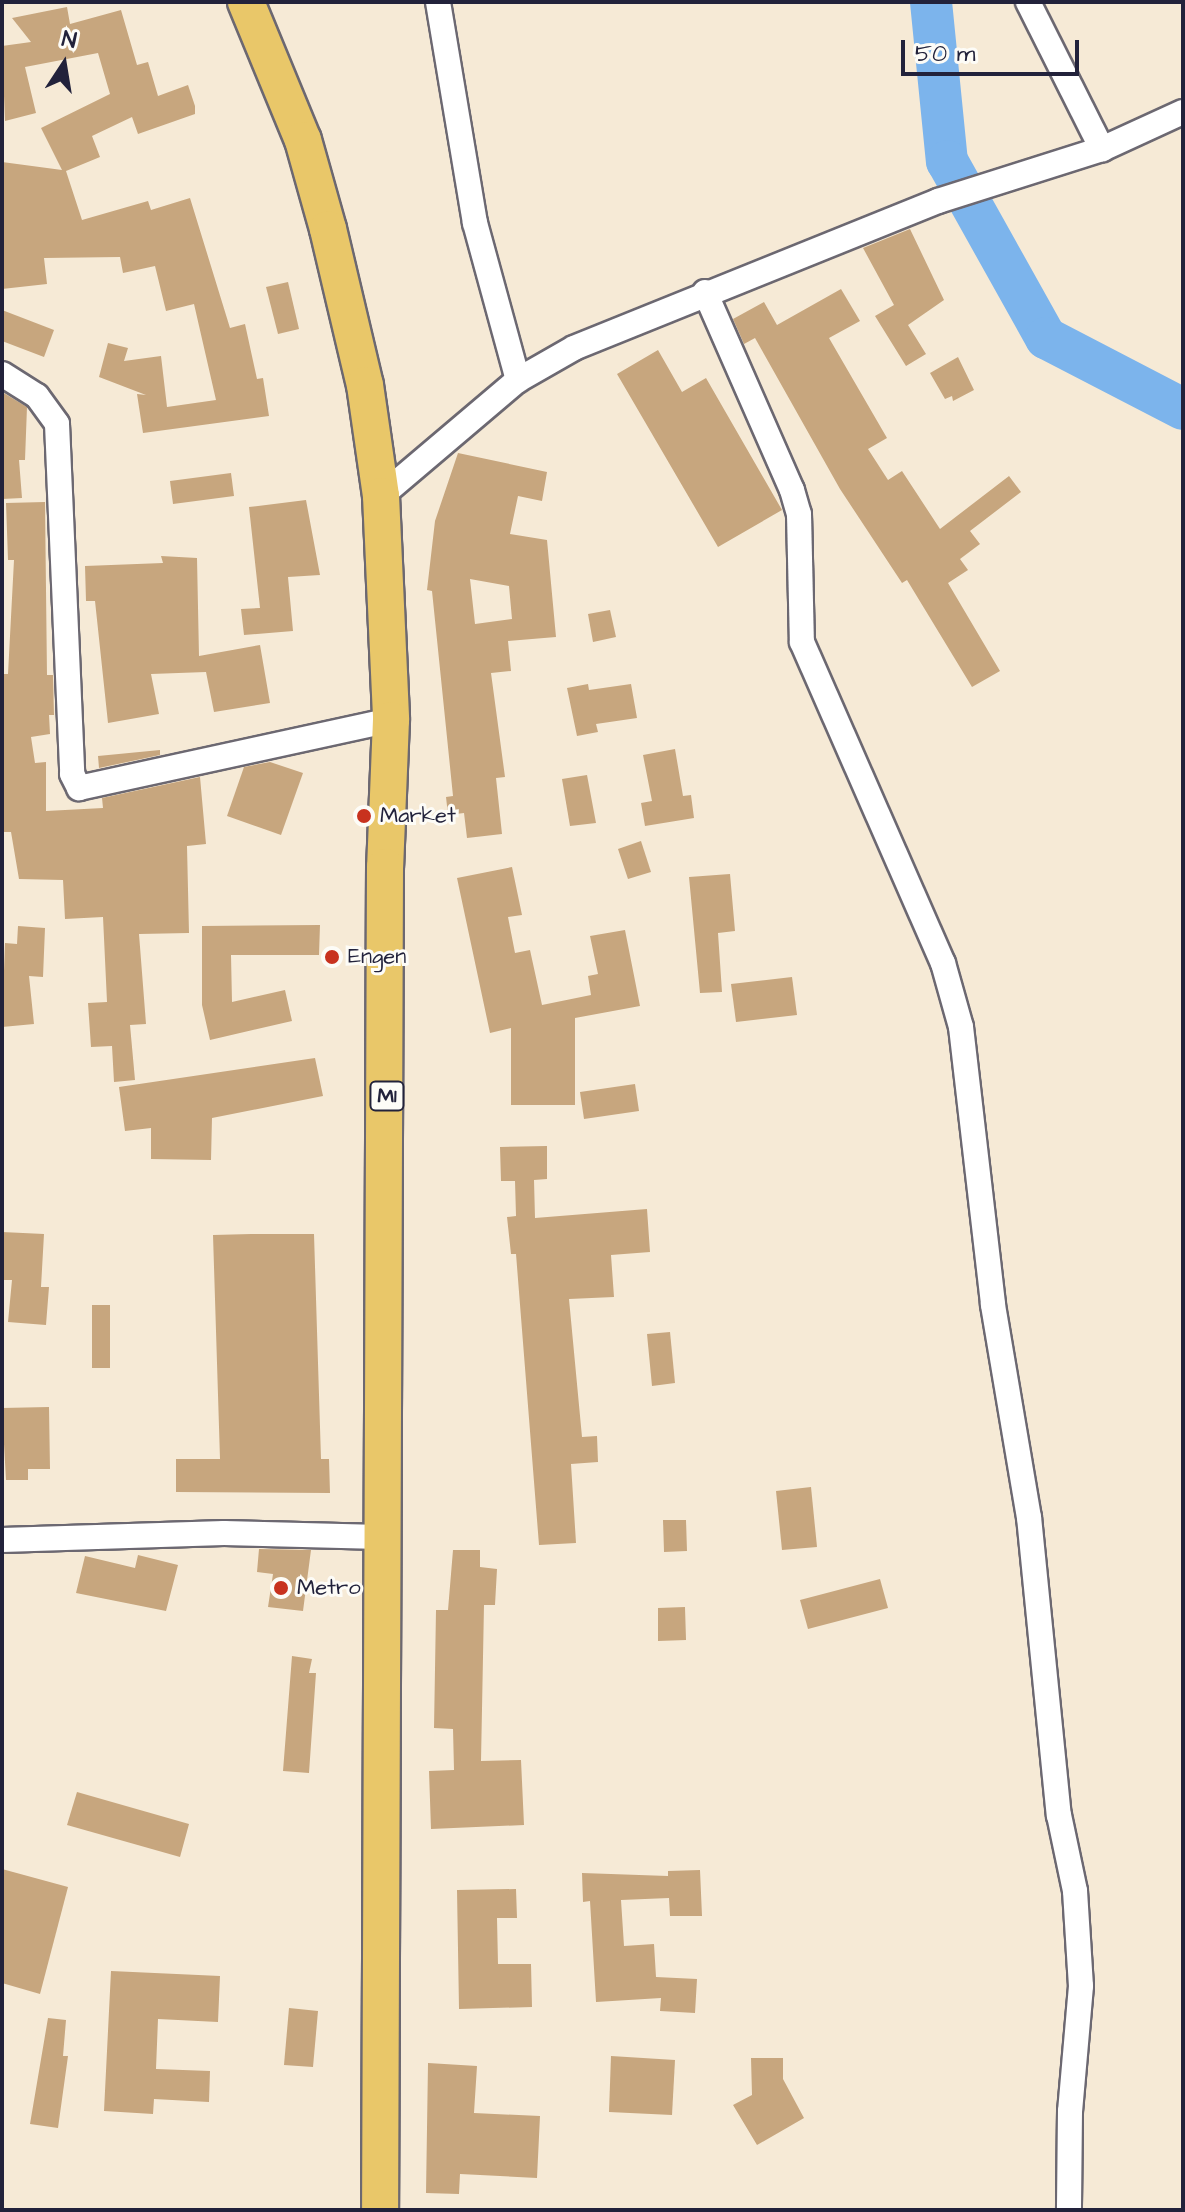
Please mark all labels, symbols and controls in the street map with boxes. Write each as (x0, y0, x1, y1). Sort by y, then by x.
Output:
text: N (59, 23, 79, 57)
north arrow (24, 24, 104, 104)
scale bar (905, 24, 1083, 74)
text: 50 m (915, 37, 975, 71)
place label: Market (380, 803, 456, 829)
marker: Market (355, 807, 373, 825)
place label: Engen (348, 944, 406, 970)
marker: Engen (323, 948, 341, 966)
road number: M1 (369, 1080, 405, 1112)
place label: Metro (297, 1575, 361, 1601)
marker: Metro (272, 1579, 290, 1597)

